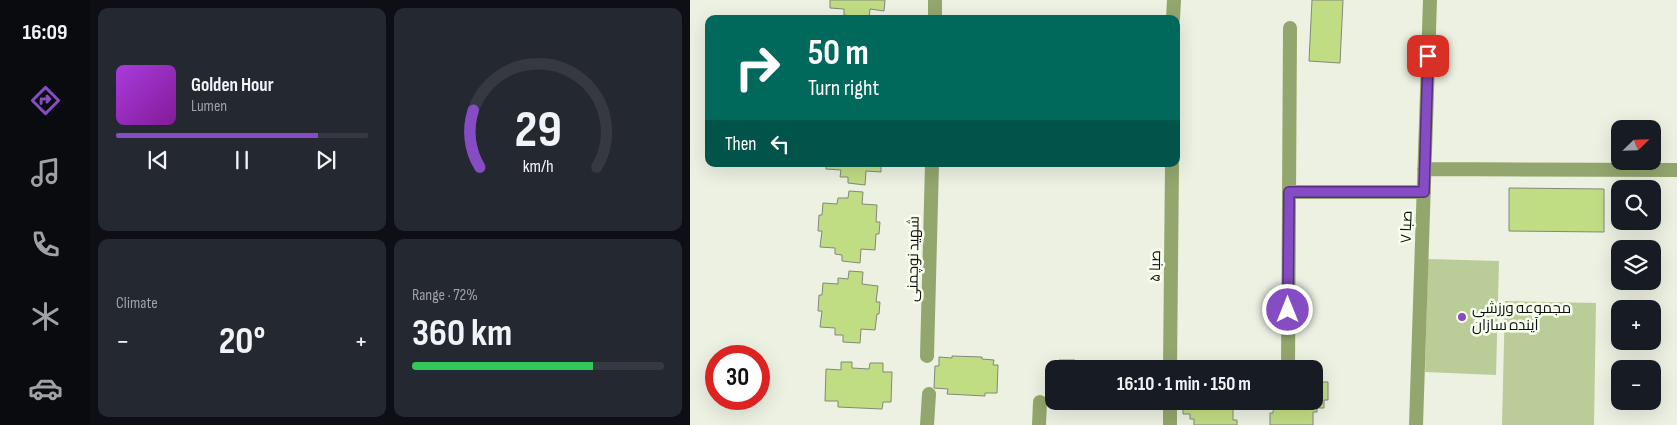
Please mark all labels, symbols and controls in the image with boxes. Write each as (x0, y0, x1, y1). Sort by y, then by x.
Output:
text: 16:09 (23, 19, 67, 46)
text: 50 m (808, 32, 869, 75)
icon: right (725, 35, 790, 100)
pin (1407, 35, 1449, 77)
icon: arrive (1414, 42, 1442, 70)
text: Golden Hour (191, 74, 274, 97)
text: Turn right (808, 75, 879, 102)
icon: directions (28, 83, 63, 118)
text: Lumen (191, 97, 227, 116)
text: 29 (514, 99, 562, 162)
north arrow (1611, 120, 1661, 170)
map controls (1611, 120, 1661, 410)
icon: left (766, 130, 794, 158)
text: Then (725, 133, 756, 156)
icon: previous (144, 146, 172, 174)
icon: pause (228, 146, 256, 174)
icon: next (312, 146, 340, 174)
icon: music (28, 155, 63, 190)
text: km/h (523, 156, 553, 177)
button: search (1611, 180, 1661, 230)
street label: صبا ۷ (1396, 210, 1417, 244)
street label: شهید نوچمنی (903, 216, 924, 302)
icon: phone (28, 227, 63, 262)
button: layers (1611, 240, 1661, 290)
street label: صبا ۵ (1146, 250, 1165, 282)
position arrow (1261, 283, 1313, 335)
text: Range · 72% (412, 286, 478, 305)
text: Climate (116, 294, 158, 313)
icon: climate (28, 299, 63, 334)
place label: مجموعه ورزشی آینده سازان (1472, 299, 1571, 335)
button: + (1611, 300, 1661, 350)
text: 360 km (412, 311, 512, 356)
marker: مجموعه ورزشی آینده سازان (1456, 311, 1468, 323)
text: 20° (219, 319, 265, 364)
text: − (116, 325, 130, 358)
text: + (354, 325, 368, 358)
speed limit sign: 30 (705, 345, 770, 410)
button: − (1611, 360, 1661, 410)
icon: car (28, 371, 63, 406)
text: 16:10 · 1 min · 150 m (1117, 373, 1251, 396)

